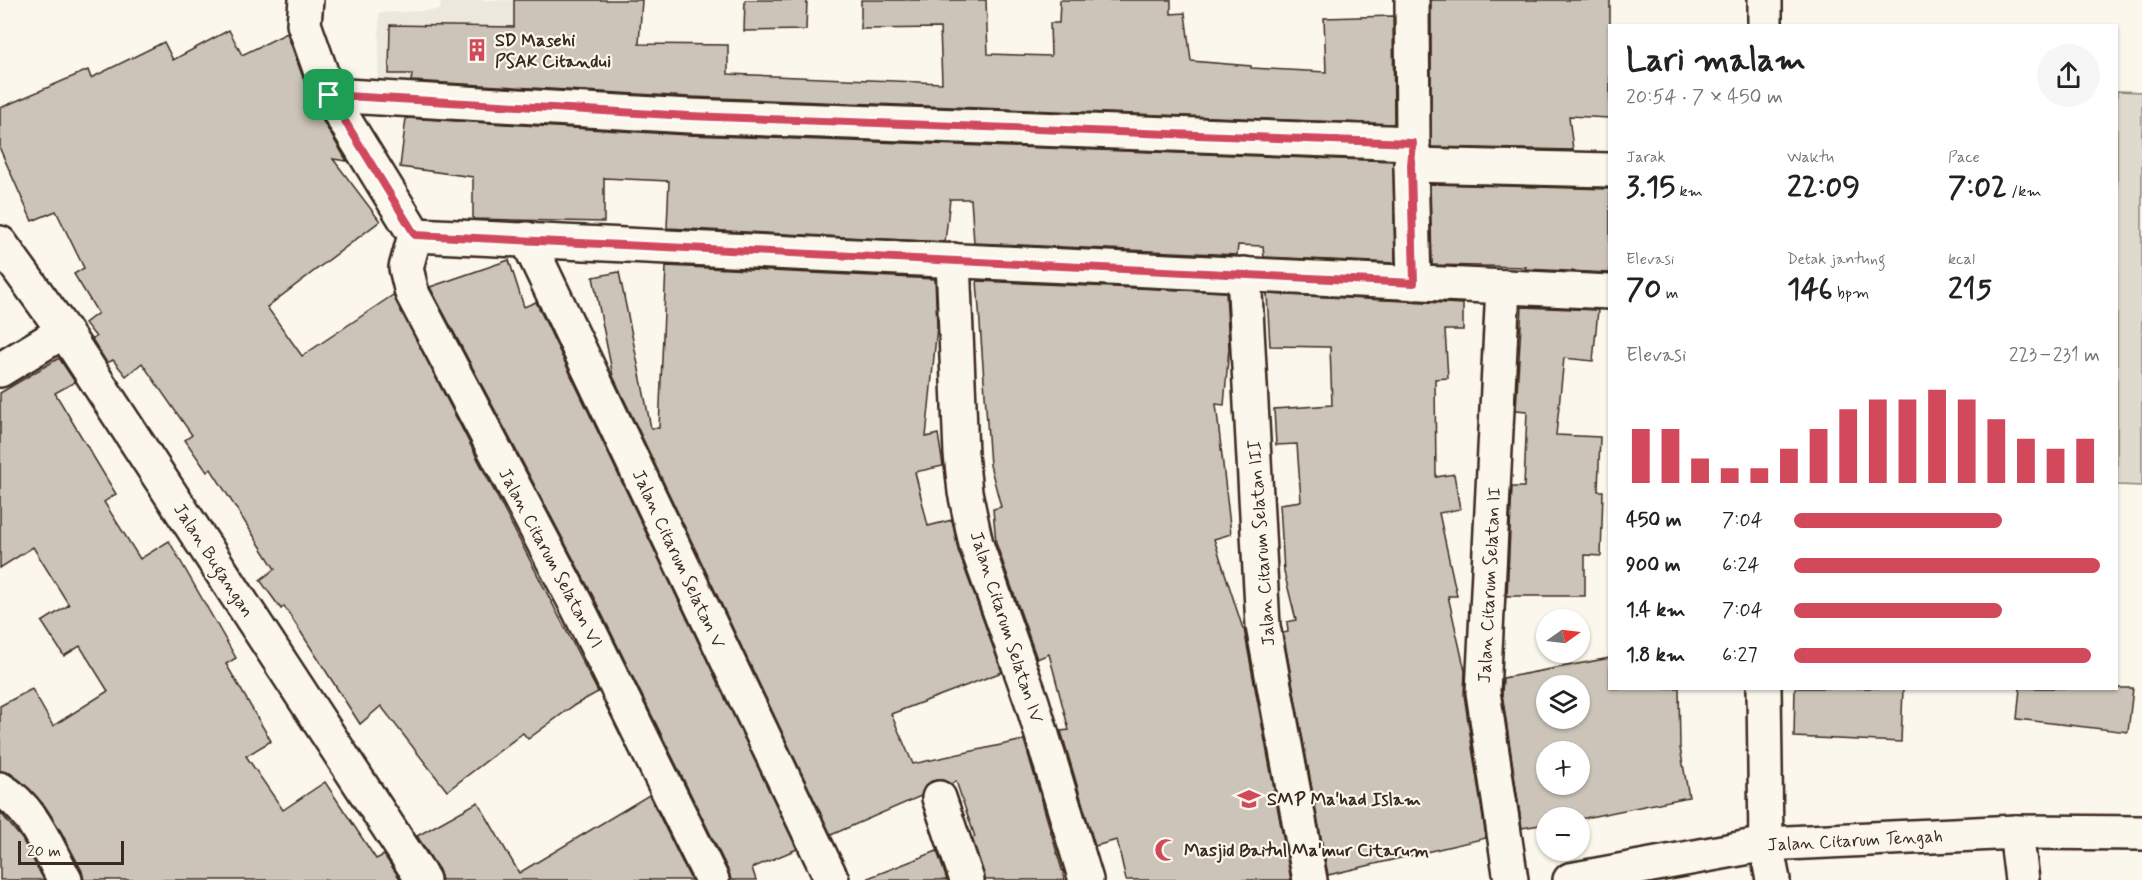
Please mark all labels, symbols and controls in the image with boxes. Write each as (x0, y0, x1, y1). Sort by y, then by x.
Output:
place label: SD Masehi PSAK Citandui (495, 29, 611, 74)
building icon: SD Masehi PSAK Citandui (464, 37, 490, 63)
text: Lari malam (1626, 39, 1806, 83)
button: share (2037, 44, 2100, 107)
pin (303, 69, 354, 120)
icon: arrive (312, 78, 345, 111)
text: 20:54 · 7 × 450 m (1626, 84, 1783, 111)
text: Jarak (1626, 147, 1665, 168)
text: Waktu (1787, 147, 1834, 168)
text: Pace (1948, 147, 1980, 168)
text: 3.15 (1626, 168, 1675, 207)
text: 22:09 (1787, 168, 1860, 207)
text: 7:02 (1948, 168, 2007, 207)
text: km (1675, 181, 1703, 202)
text: /km (2007, 181, 2041, 202)
text: Elevasi (1626, 249, 1674, 270)
text: Detak jantung (1787, 249, 1886, 270)
text: kcal (1948, 249, 1975, 270)
text: 70 (1626, 270, 1661, 309)
text: 146 (1787, 270, 1833, 309)
text: 215 (1948, 270, 1992, 309)
text: m (1661, 283, 1678, 304)
text: bpm (1833, 283, 1869, 304)
text: Elevasi (1626, 342, 1686, 369)
text: 223–231 m (2009, 342, 2100, 369)
street label: Jalan Citarum Selatan III (1243, 439, 1281, 647)
street label: Jalan Citarum Selatan VI (492, 464, 608, 653)
street label: Jalan Citarum Selatan V (626, 466, 730, 653)
street label: Jalan Citarum Selatan II (1473, 486, 1507, 684)
street label: Jalan Bugangan (166, 499, 259, 623)
text: 450 m (1626, 507, 1682, 534)
text: 7:04 (1722, 507, 1763, 534)
street label: Jalan Citarum Selatan IV (964, 528, 1049, 727)
text: 900 m (1626, 552, 1681, 579)
text: 6:24 (1722, 552, 1760, 579)
text: 1.4 km (1626, 597, 1685, 624)
text: 7:04 (1722, 597, 1763, 624)
north arrow (1536, 609, 1590, 663)
map controls (1536, 609, 1590, 861)
text: 1.8 km (1626, 642, 1685, 669)
text: 6:27 (1722, 642, 1757, 669)
button: layers (1536, 675, 1590, 729)
button: + (1536, 741, 1590, 795)
school or university icon: SMP Ma'had Islam (1236, 786, 1262, 812)
place label: SMP Ma'had Islam (1267, 788, 1421, 812)
button: − (1536, 807, 1590, 861)
street label: Jalan Citarum Tengah (1767, 824, 1943, 858)
mosque icon: Masjid Baitul Ma'mur Citarum (1153, 837, 1179, 863)
scale bar (18, 838, 124, 866)
place label: Masjid Baitul Ma'mur Citarum (1184, 839, 1430, 863)
text: 20 m (27, 841, 61, 862)

